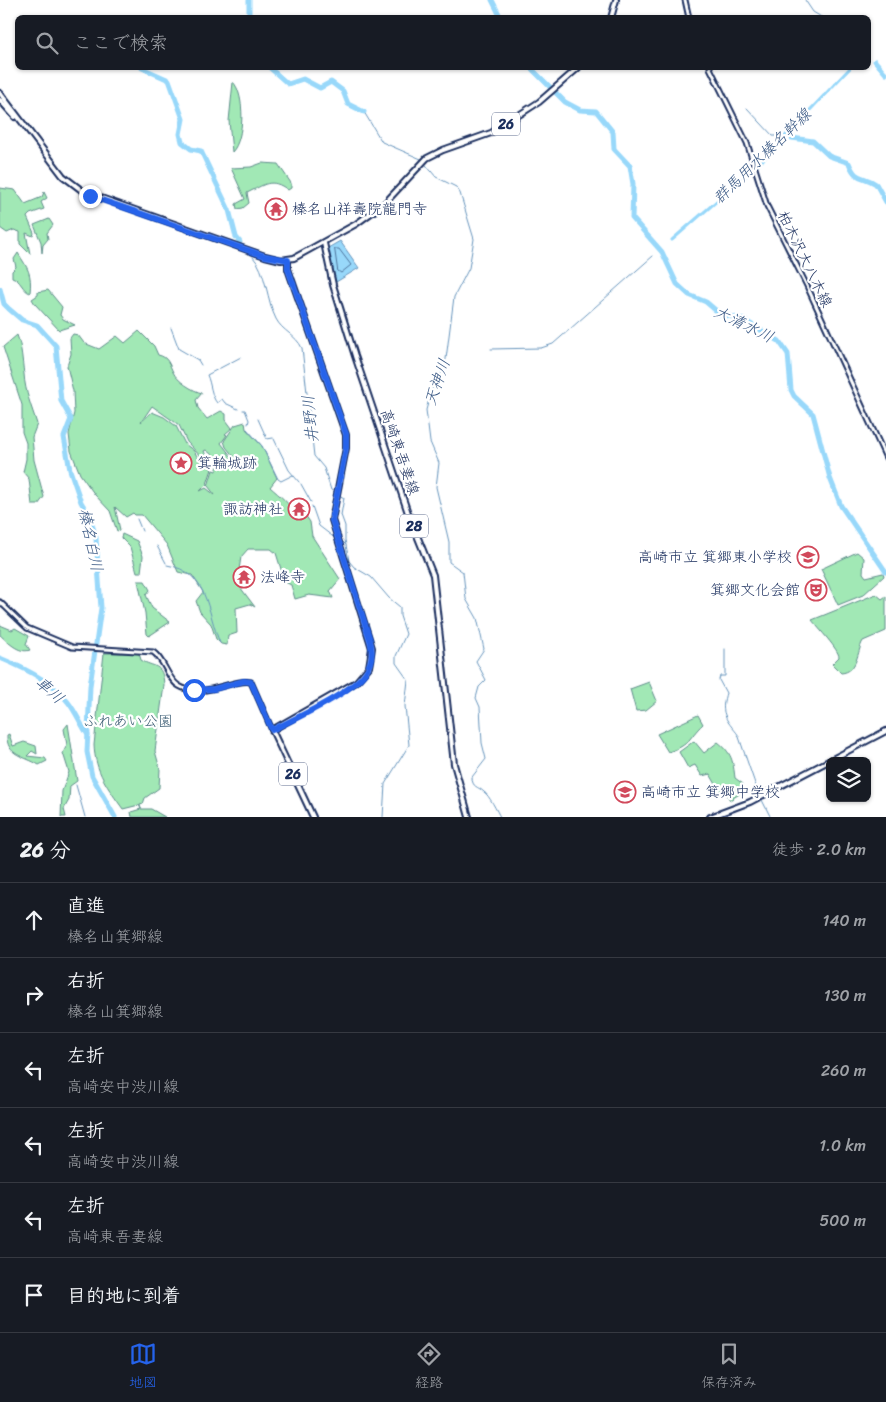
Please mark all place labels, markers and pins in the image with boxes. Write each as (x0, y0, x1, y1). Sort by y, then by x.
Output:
place label: 榛名山祥壽院龍門寺 (292, 196, 427, 222)
temple icon: 榛名山祥壽院龍門寺 (264, 197, 288, 221)
place label: 箕輪城跡 (197, 450, 257, 476)
place icon: 箕輪城跡 (169, 451, 193, 475)
place label: 諏訪神社 (223, 496, 283, 522)
temple icon: 諏訪神社 (287, 497, 311, 521)
place label: 高崎市立 箕郷東小学校 (638, 544, 792, 570)
school or university icon: 高崎市立 箕郷東小学校 (796, 545, 820, 569)
place label: 法峰寺 (260, 564, 305, 590)
temple icon: 法峰寺 (232, 565, 256, 589)
place label: 箕郷文化会館 (710, 577, 800, 603)
theatre icon: 箕郷文化会館 (804, 578, 828, 602)
place label: 高崎市立 箕郷中学校 (641, 779, 780, 805)
school or university icon: 高崎市立 箕郷中学校 (613, 780, 637, 804)

